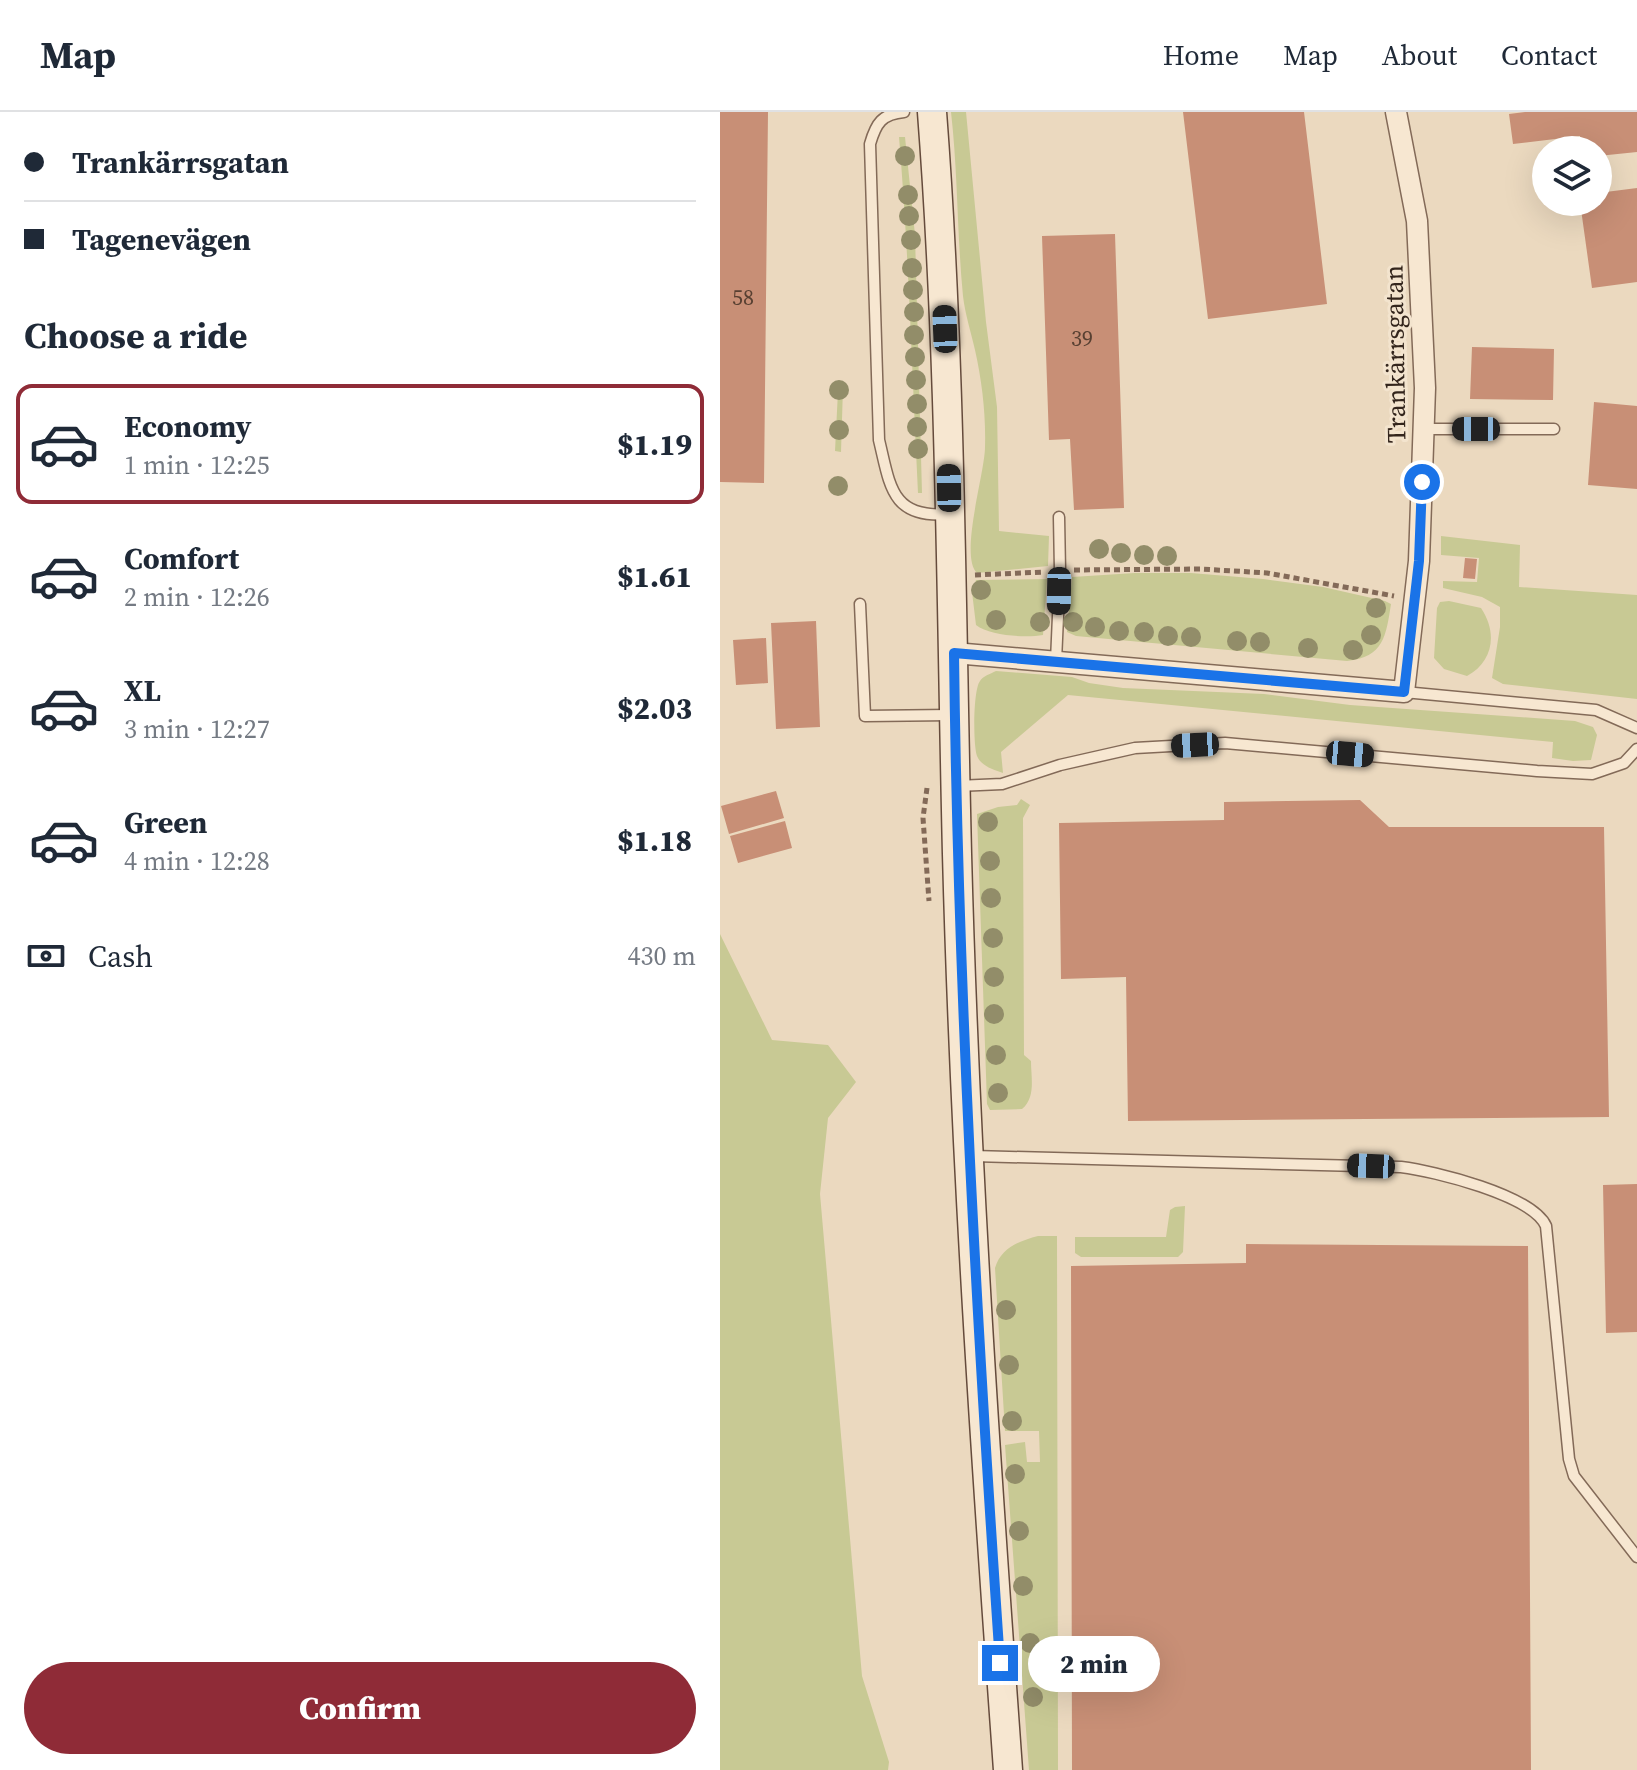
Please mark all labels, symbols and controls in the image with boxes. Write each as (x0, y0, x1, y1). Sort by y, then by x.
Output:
text: Map (40, 29, 116, 81)
text: Home (1163, 36, 1239, 74)
text: Map (1283, 36, 1338, 74)
text: About (1382, 36, 1457, 74)
text: Contact (1501, 36, 1597, 74)
map controls (1532, 136, 1612, 216)
button: layers (1532, 136, 1612, 216)
text: Trankärrsgatan (72, 142, 289, 183)
text: Tagenevägen (72, 219, 251, 260)
street label: Trankärrsgatan (1375, 265, 1415, 443)
house number: 58 (732, 282, 754, 312)
car (932, 305, 958, 353)
text: Choose a ride (24, 311, 247, 360)
house number: 39 (1071, 323, 1093, 353)
text: Economy (124, 406, 252, 447)
icon: car (28, 408, 100, 480)
car (1452, 417, 1500, 441)
text: $1.19 (617, 424, 692, 465)
text: 1 min · 12:25 (124, 447, 270, 483)
car (937, 464, 961, 512)
route start (1404, 464, 1440, 500)
text: Comfort (124, 538, 239, 579)
icon: car (28, 540, 100, 612)
text: $1.61 (617, 556, 692, 597)
car (1047, 567, 1071, 615)
text: 2 min · 12:26 (124, 579, 270, 615)
text: XL (124, 670, 161, 711)
icon: car (28, 672, 100, 744)
text: $2.03 (617, 688, 692, 729)
text: 3 min · 12:27 (124, 711, 270, 747)
car (1170, 732, 1220, 758)
car (1325, 740, 1375, 768)
text: Green (124, 802, 207, 843)
icon: car (28, 804, 100, 876)
text: $1.18 (617, 820, 692, 861)
text: 4 min · 12:28 (124, 843, 270, 879)
icon: cash (24, 934, 68, 978)
text: Cash (88, 936, 153, 977)
text: 430 m (628, 938, 696, 974)
car (1347, 1153, 1395, 1179)
callout: 2 min (1028, 1635, 1160, 1691)
route end (982, 1645, 1018, 1681)
text: 2 min (1060, 1646, 1128, 1682)
button: Confirm (24, 1662, 696, 1754)

